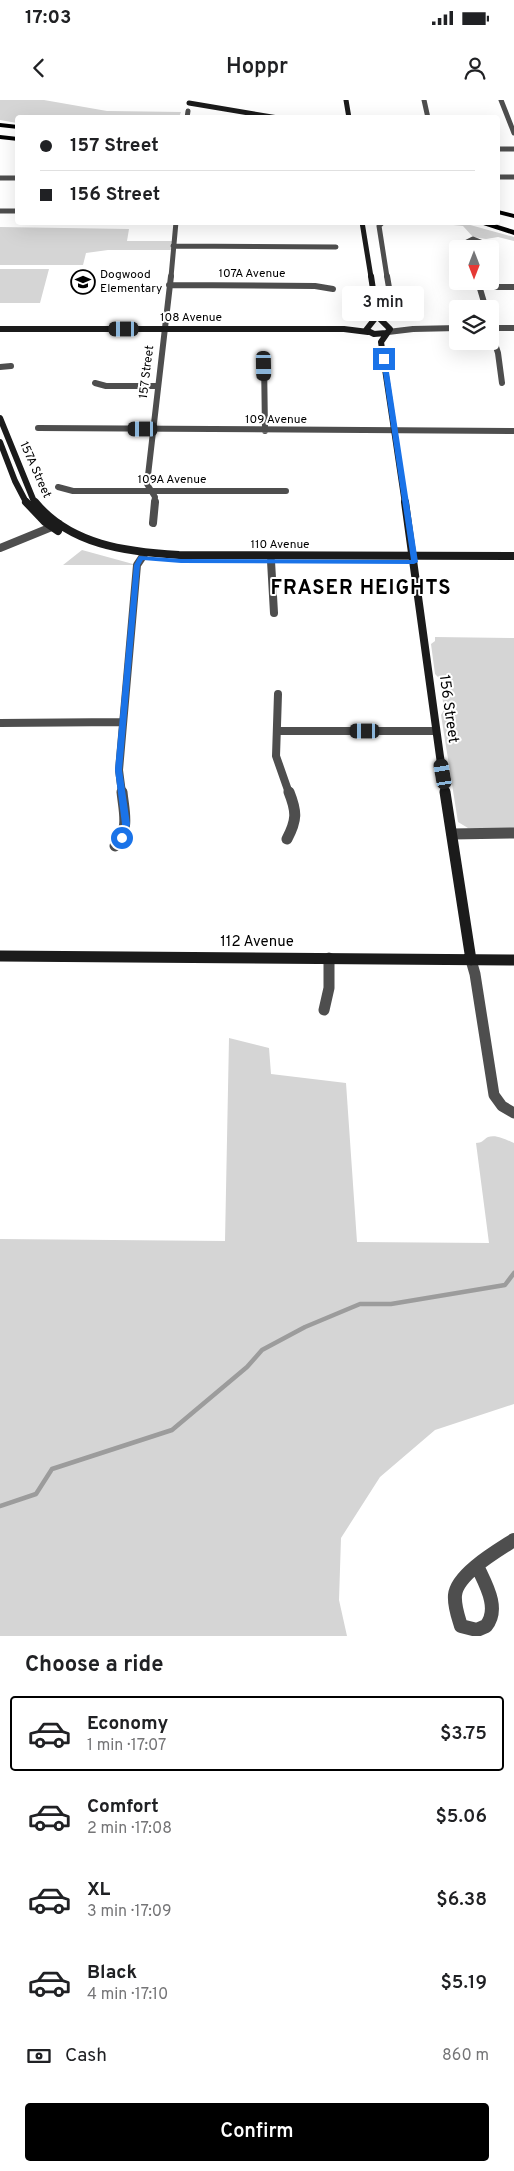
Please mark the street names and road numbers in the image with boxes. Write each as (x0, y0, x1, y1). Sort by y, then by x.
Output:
street label: 107A Avenue (219, 266, 285, 282)
street label: 108 Avenue (160, 310, 222, 326)
street label: 157 Street (136, 344, 158, 400)
street label: 109 Avenue (245, 412, 307, 428)
street label: 157A Street (15, 439, 55, 501)
street label: 109A Avenue (138, 472, 207, 488)
street label: 110 Avenue (250, 537, 310, 553)
street label: 156 Street (434, 674, 462, 744)
street label: 112 Avenue (220, 933, 294, 952)

